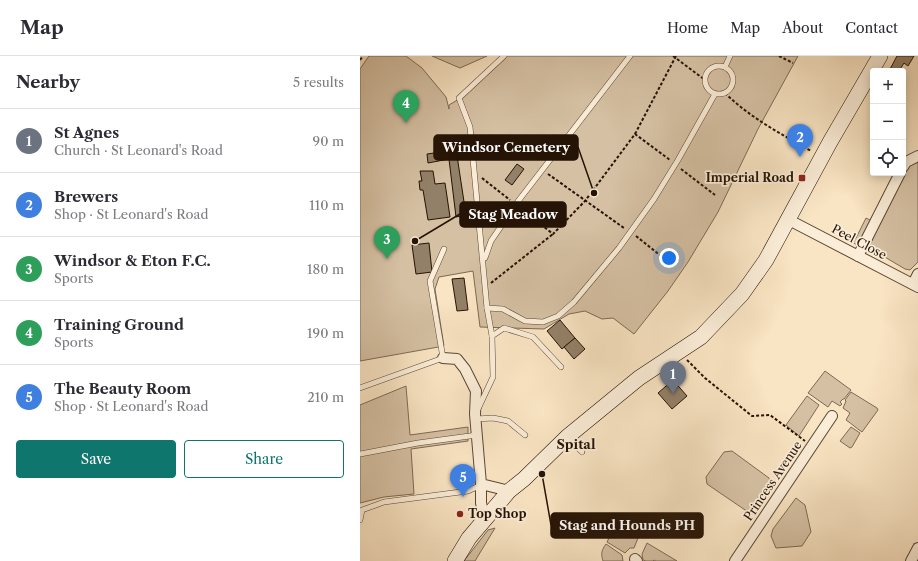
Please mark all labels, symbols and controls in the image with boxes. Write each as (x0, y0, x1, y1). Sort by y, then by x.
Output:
text: Map (20, 16, 64, 39)
text: Home (667, 19, 708, 37)
text: Map (730, 19, 760, 37)
text: About (782, 19, 823, 37)
text: Contact (845, 19, 898, 37)
map controls (870, 68, 906, 176)
button: + (870, 68, 906, 104)
text: Nearby (16, 72, 80, 92)
text: 5 results (293, 74, 344, 90)
pin: 4 (393, 90, 419, 123)
button: − (870, 104, 906, 140)
text: St Agnes (54, 123, 119, 142)
pin: 2 (787, 124, 813, 157)
text: 1 (26, 133, 32, 149)
text: 90 m (313, 133, 344, 149)
callout: Windsor Cemetery (434, 135, 578, 160)
text: Windsor Cemetery (441, 139, 571, 155)
button: locate (870, 140, 906, 176)
text: Church · St Leonard's Road (54, 142, 223, 158)
place label: Imperial Road (706, 170, 794, 185)
marker: Imperial Road (797, 173, 807, 183)
text: Brewers (54, 187, 118, 206)
text: 2 (25, 197, 33, 213)
text: 110 m (309, 197, 344, 213)
callout: Stag Meadow (460, 202, 566, 227)
text: Shop · St Leonard's Road (54, 206, 208, 222)
text: Stag Meadow (468, 206, 558, 222)
street label: Peel Close (829, 221, 889, 262)
pin: 3 (374, 226, 400, 259)
your location (659, 248, 679, 268)
text: Windsor & Eton F.C. (54, 251, 211, 270)
text: 3 (25, 261, 33, 277)
text: 180 m (307, 261, 344, 277)
text: Sports (54, 270, 93, 286)
text: Training Ground (54, 315, 184, 334)
text: 4 (25, 325, 33, 341)
text: 190 m (307, 325, 344, 341)
text: Sports (54, 334, 93, 350)
pin: 1 (660, 361, 686, 394)
text: The Beauty Room (54, 379, 191, 398)
text: 5 (25, 389, 33, 405)
text: 210 m (307, 389, 344, 405)
text: Shop · St Leonard's Road (54, 398, 208, 414)
district label: Spital (557, 436, 596, 452)
street label: Princess Avenue (740, 438, 805, 523)
button: Save (16, 440, 176, 478)
button: Share (184, 440, 344, 478)
pin: 5 (450, 464, 476, 497)
place label: Top Shop (468, 506, 526, 521)
marker: Top Shop (455, 509, 465, 519)
callout: Stag and Hounds PH (551, 513, 703, 538)
text: Stag and Hounds PH (559, 517, 695, 533)

